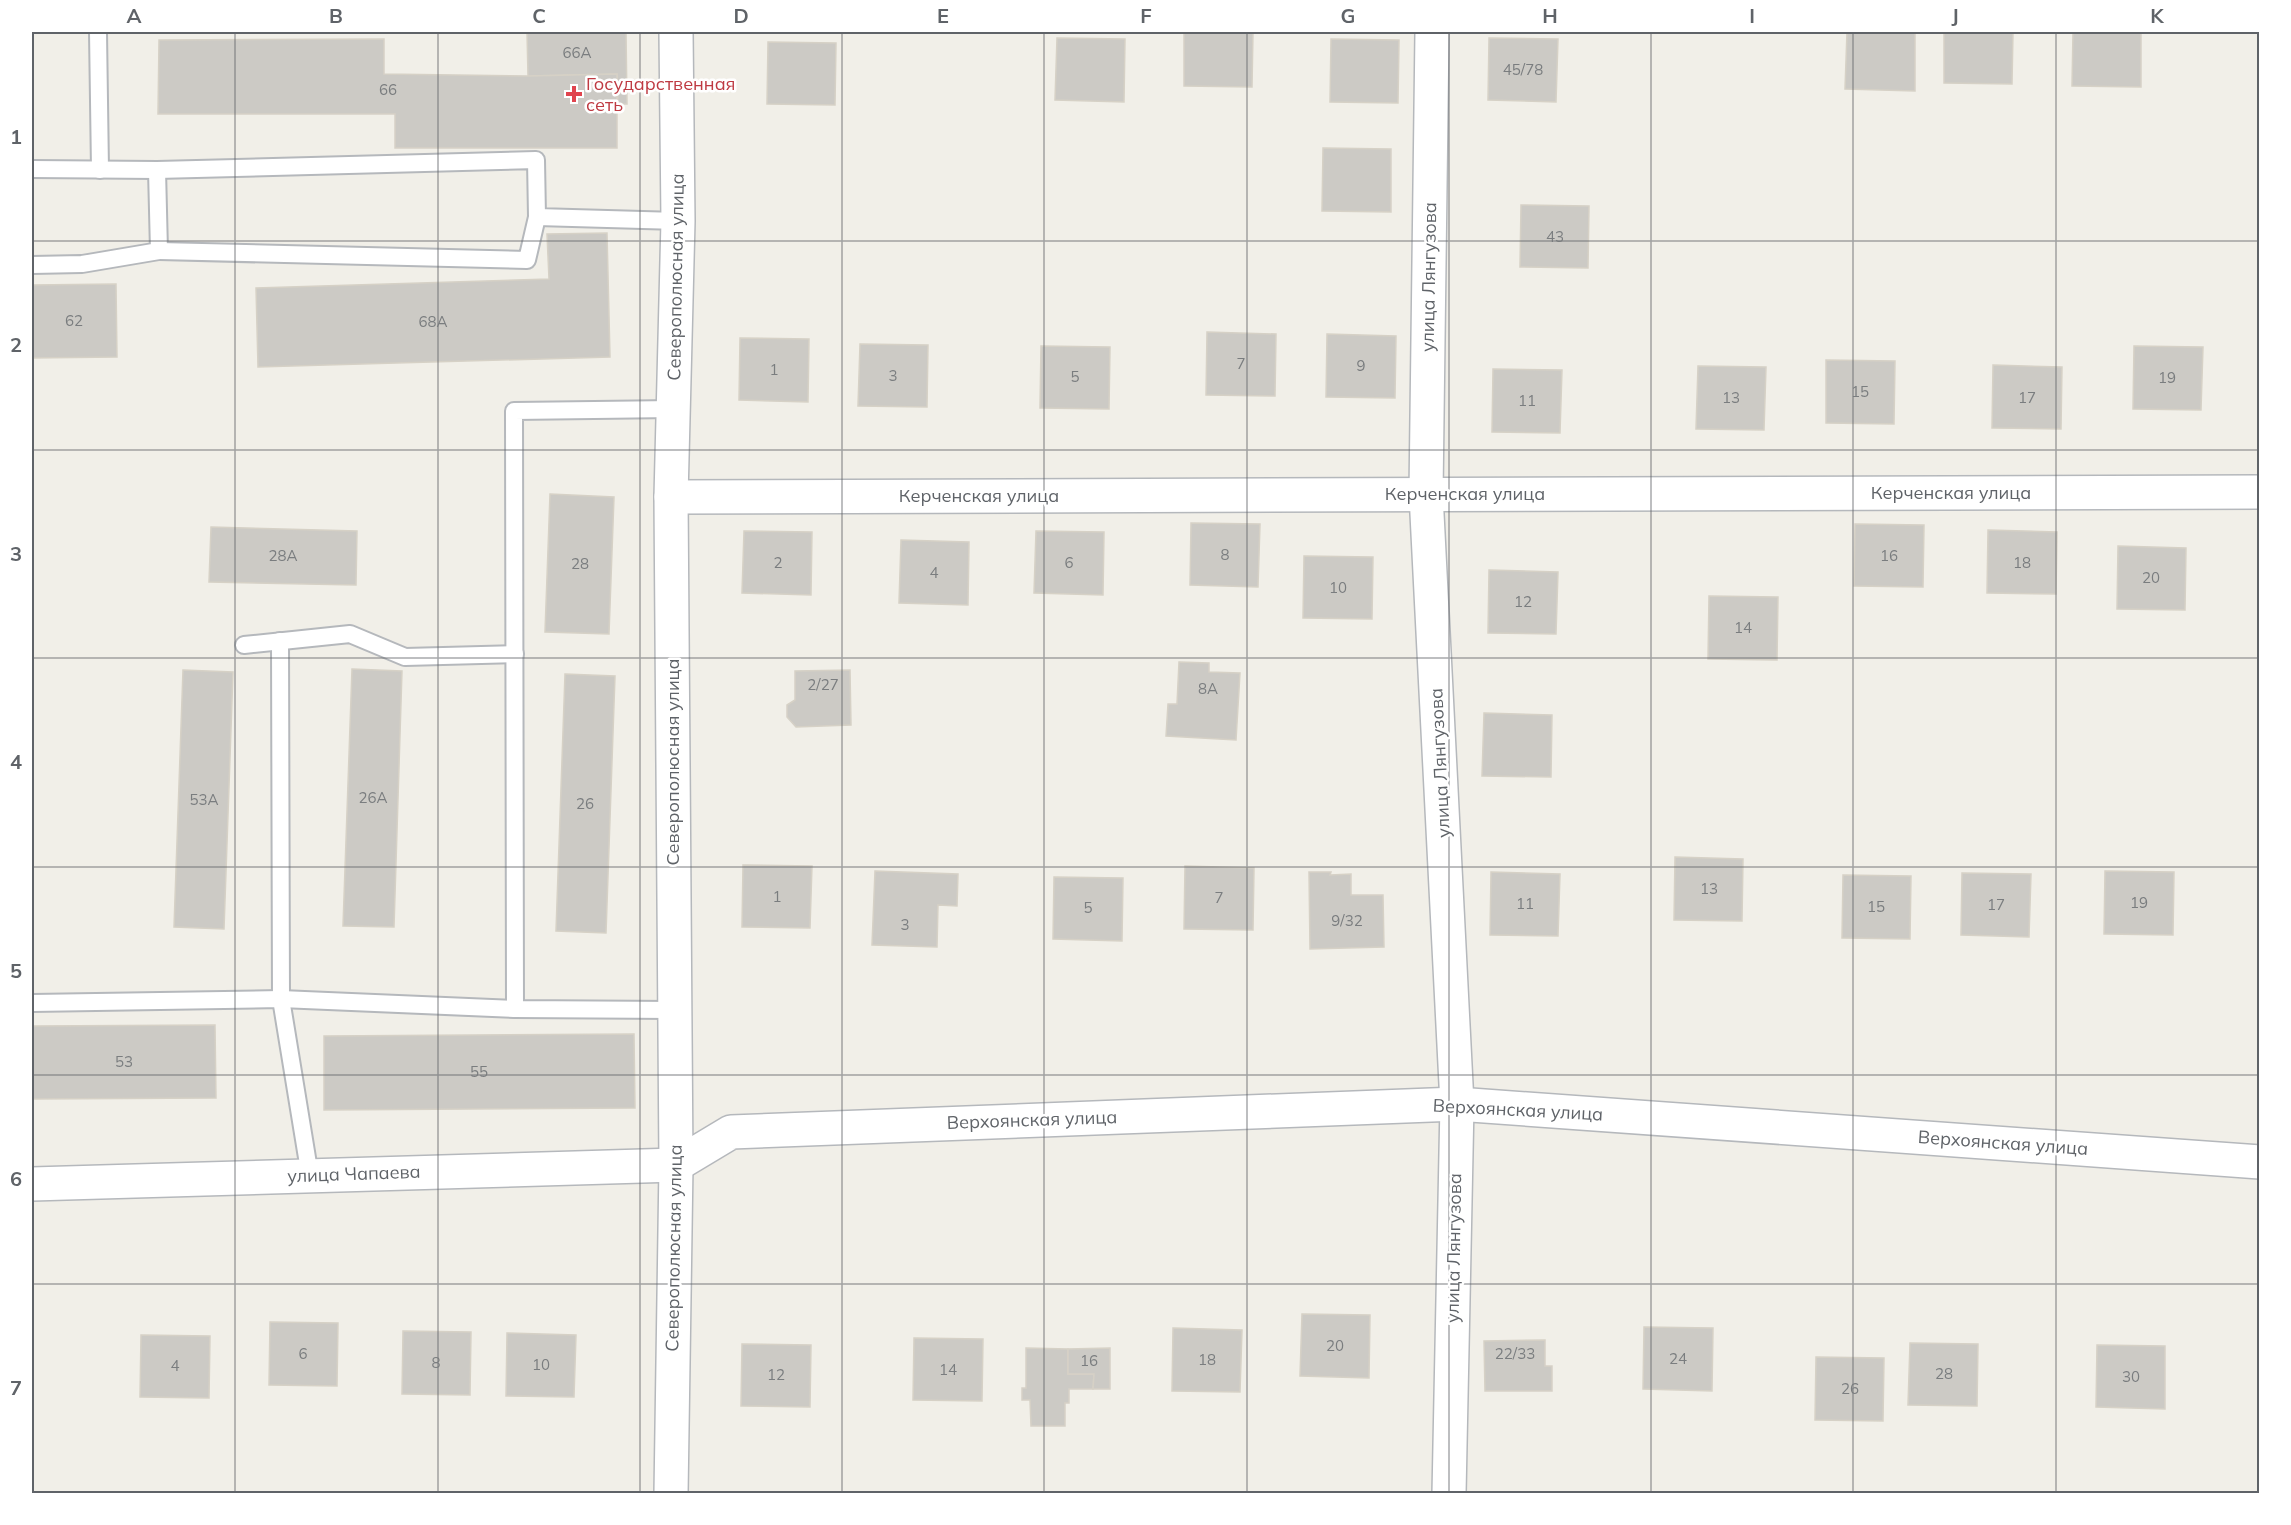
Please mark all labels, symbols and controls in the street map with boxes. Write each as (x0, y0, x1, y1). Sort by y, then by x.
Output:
text: A (127, 3, 142, 28)
text: B (329, 3, 343, 28)
text: C (532, 3, 546, 28)
text: D (733, 3, 749, 28)
text: E (937, 3, 949, 28)
text: F (1140, 3, 1152, 28)
text: G (1341, 3, 1355, 28)
text: H (1542, 3, 1558, 28)
text: I (1749, 3, 1755, 28)
text: J (1951, 3, 1959, 28)
text: K (2150, 3, 2164, 28)
house number: 66А (562, 43, 592, 62)
house number: 45/78 (1503, 60, 1543, 79)
place label: Государственная сеть (586, 72, 736, 116)
house number: 66 (379, 80, 397, 99)
marker: Государственная сеть (567, 87, 581, 101)
text: 1 (10, 124, 22, 149)
street label: Северополюсная улица (662, 173, 689, 381)
street label: улица Лянгузова (1416, 202, 1441, 352)
house number: 43 (1546, 227, 1564, 246)
house number: 62 (65, 311, 83, 330)
house number: 68А (418, 312, 448, 331)
text: 2 (10, 332, 22, 357)
house number: 7 (1236, 354, 1246, 373)
house number: 9 (1356, 356, 1366, 375)
house number: 1 (769, 360, 779, 379)
house number: 3 (888, 366, 898, 385)
house number: 5 (1070, 367, 1080, 386)
house number: 19 (2158, 368, 2176, 387)
house number: 15 (1851, 382, 1869, 401)
house number: 13 (1722, 388, 1740, 407)
house number: 17 (2018, 388, 2036, 407)
house number: 11 (1518, 391, 1536, 410)
street label: Керченская улица (1871, 481, 2031, 504)
street label: Керченская улица (1385, 482, 1545, 505)
street label: Керченская улица (899, 484, 1059, 507)
text: 3 (10, 541, 22, 566)
house number: 8 (1220, 545, 1230, 564)
house number: 28А (268, 546, 298, 565)
house number: 16 (1880, 546, 1898, 565)
house number: 2 (773, 553, 783, 572)
house number: 6 (1064, 553, 1074, 572)
house number: 18 (2013, 553, 2031, 572)
house number: 28 (571, 554, 589, 573)
house number: 4 (929, 563, 939, 582)
house number: 20 (2142, 568, 2160, 587)
house number: 10 (1329, 578, 1347, 597)
house number: 12 (1514, 592, 1532, 611)
house number: 14 (1734, 618, 1752, 637)
street label: Северополюсная улица (661, 658, 684, 866)
house number: 2/27 (807, 675, 839, 694)
house number: 8А (1198, 679, 1218, 698)
street label: улица Лянгузова (1424, 688, 1455, 838)
text: 4 (10, 749, 22, 774)
house number: 26А (358, 788, 388, 807)
house number: 53А (189, 790, 219, 809)
house number: 26 (576, 794, 594, 813)
house number: 13 (1700, 879, 1718, 898)
house number: 1 (772, 887, 782, 906)
house number: 7 (1214, 888, 1224, 907)
house number: 19 (2130, 893, 2148, 912)
house number: 11 (1516, 894, 1534, 913)
house number: 17 (1987, 895, 2005, 914)
house number: 15 (1867, 897, 1885, 916)
house number: 5 (1083, 898, 1093, 917)
house number: 9/32 (1331, 911, 1363, 930)
house number: 3 (900, 915, 910, 934)
text: 5 (10, 958, 22, 983)
house number: 53 (115, 1052, 133, 1071)
house number: 55 (470, 1062, 488, 1081)
street label: Верхоянская улица (1432, 1094, 1604, 1125)
street label: Верхоянская улица (946, 1105, 1118, 1134)
street label: Верхоянская улица (1917, 1125, 2089, 1160)
street label: Северополюсная улица (660, 1144, 687, 1352)
street label: улица Чапаева (287, 1160, 421, 1187)
text: 6 (10, 1166, 22, 1191)
street label: улица Лянгузова (1441, 1173, 1466, 1323)
house number: 20 (1326, 1336, 1344, 1355)
house number: 6 (298, 1344, 308, 1363)
house number: 22/33 (1495, 1344, 1535, 1363)
house number: 24 (1669, 1349, 1687, 1368)
house number: 18 (1198, 1350, 1216, 1369)
house number: 16 (1080, 1351, 1098, 1370)
house number: 8 (431, 1353, 441, 1372)
house number: 10 (532, 1355, 550, 1374)
house number: 4 (170, 1356, 180, 1375)
house number: 14 (939, 1360, 957, 1379)
house number: 28 (1935, 1364, 1953, 1383)
house number: 12 (767, 1365, 785, 1384)
house number: 30 (2122, 1367, 2140, 1386)
text: 7 (10, 1375, 22, 1400)
house number: 26 (1841, 1379, 1859, 1398)

